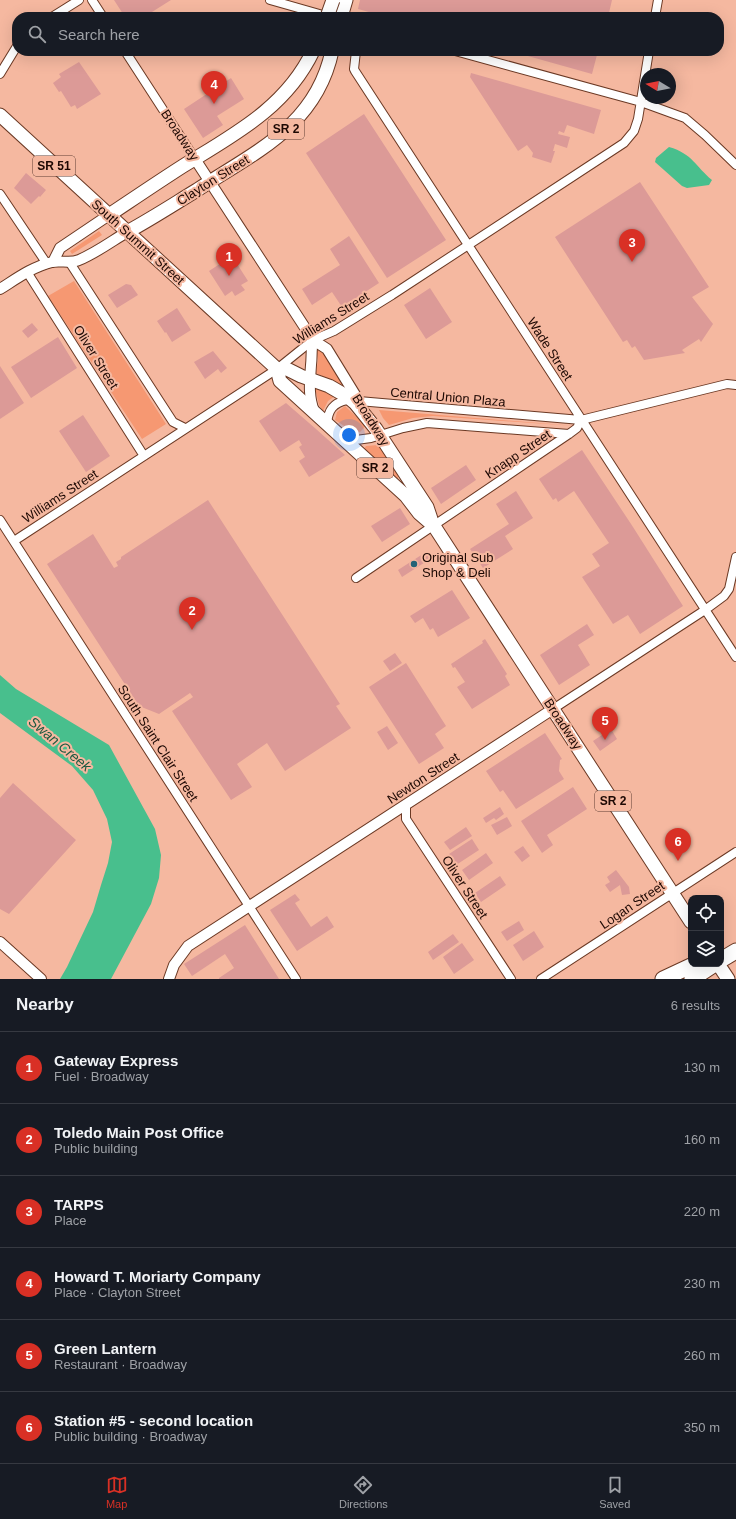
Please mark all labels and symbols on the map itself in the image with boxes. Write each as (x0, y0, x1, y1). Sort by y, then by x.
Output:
north arrow (640, 68, 676, 104)
pin: 4 (201, 71, 227, 104)
street label: Broadway (158, 107, 202, 164)
road number: SR 2 (268, 119, 304, 139)
street label: Clayton Street (174, 152, 252, 208)
road number: SR 51 (33, 156, 75, 176)
street label: South Summit Street (88, 196, 188, 288)
pin: 3 (619, 229, 645, 262)
pin: 1 (216, 243, 242, 276)
street label: Williams Street (290, 288, 372, 347)
street label: Wade Street (524, 315, 576, 384)
street label: Oliver Street (70, 322, 122, 392)
street label: Central Union Plaza (390, 384, 507, 410)
street label: Broadway (349, 392, 393, 449)
your location (339, 425, 359, 445)
street label: Knapp Street (482, 426, 554, 481)
road number: SR 2 (357, 458, 393, 478)
street label: Williams Street (20, 466, 101, 526)
place label: Original Sub Shop & Deli (422, 550, 494, 580)
marker: Original Sub Shop & Deli (409, 559, 419, 569)
pin: 2 (179, 597, 205, 630)
street label: South Saint Clair Street (115, 682, 201, 804)
street label: Broadway (541, 696, 585, 753)
pin: 5 (592, 707, 618, 740)
water label: Swan Creek (26, 713, 95, 775)
street label: Newton Street (384, 749, 462, 807)
road number: SR 2 (595, 791, 631, 811)
pin: 6 (665, 828, 691, 861)
street label: Oliver Street (439, 853, 491, 922)
street label: Logan Street (597, 878, 667, 932)

